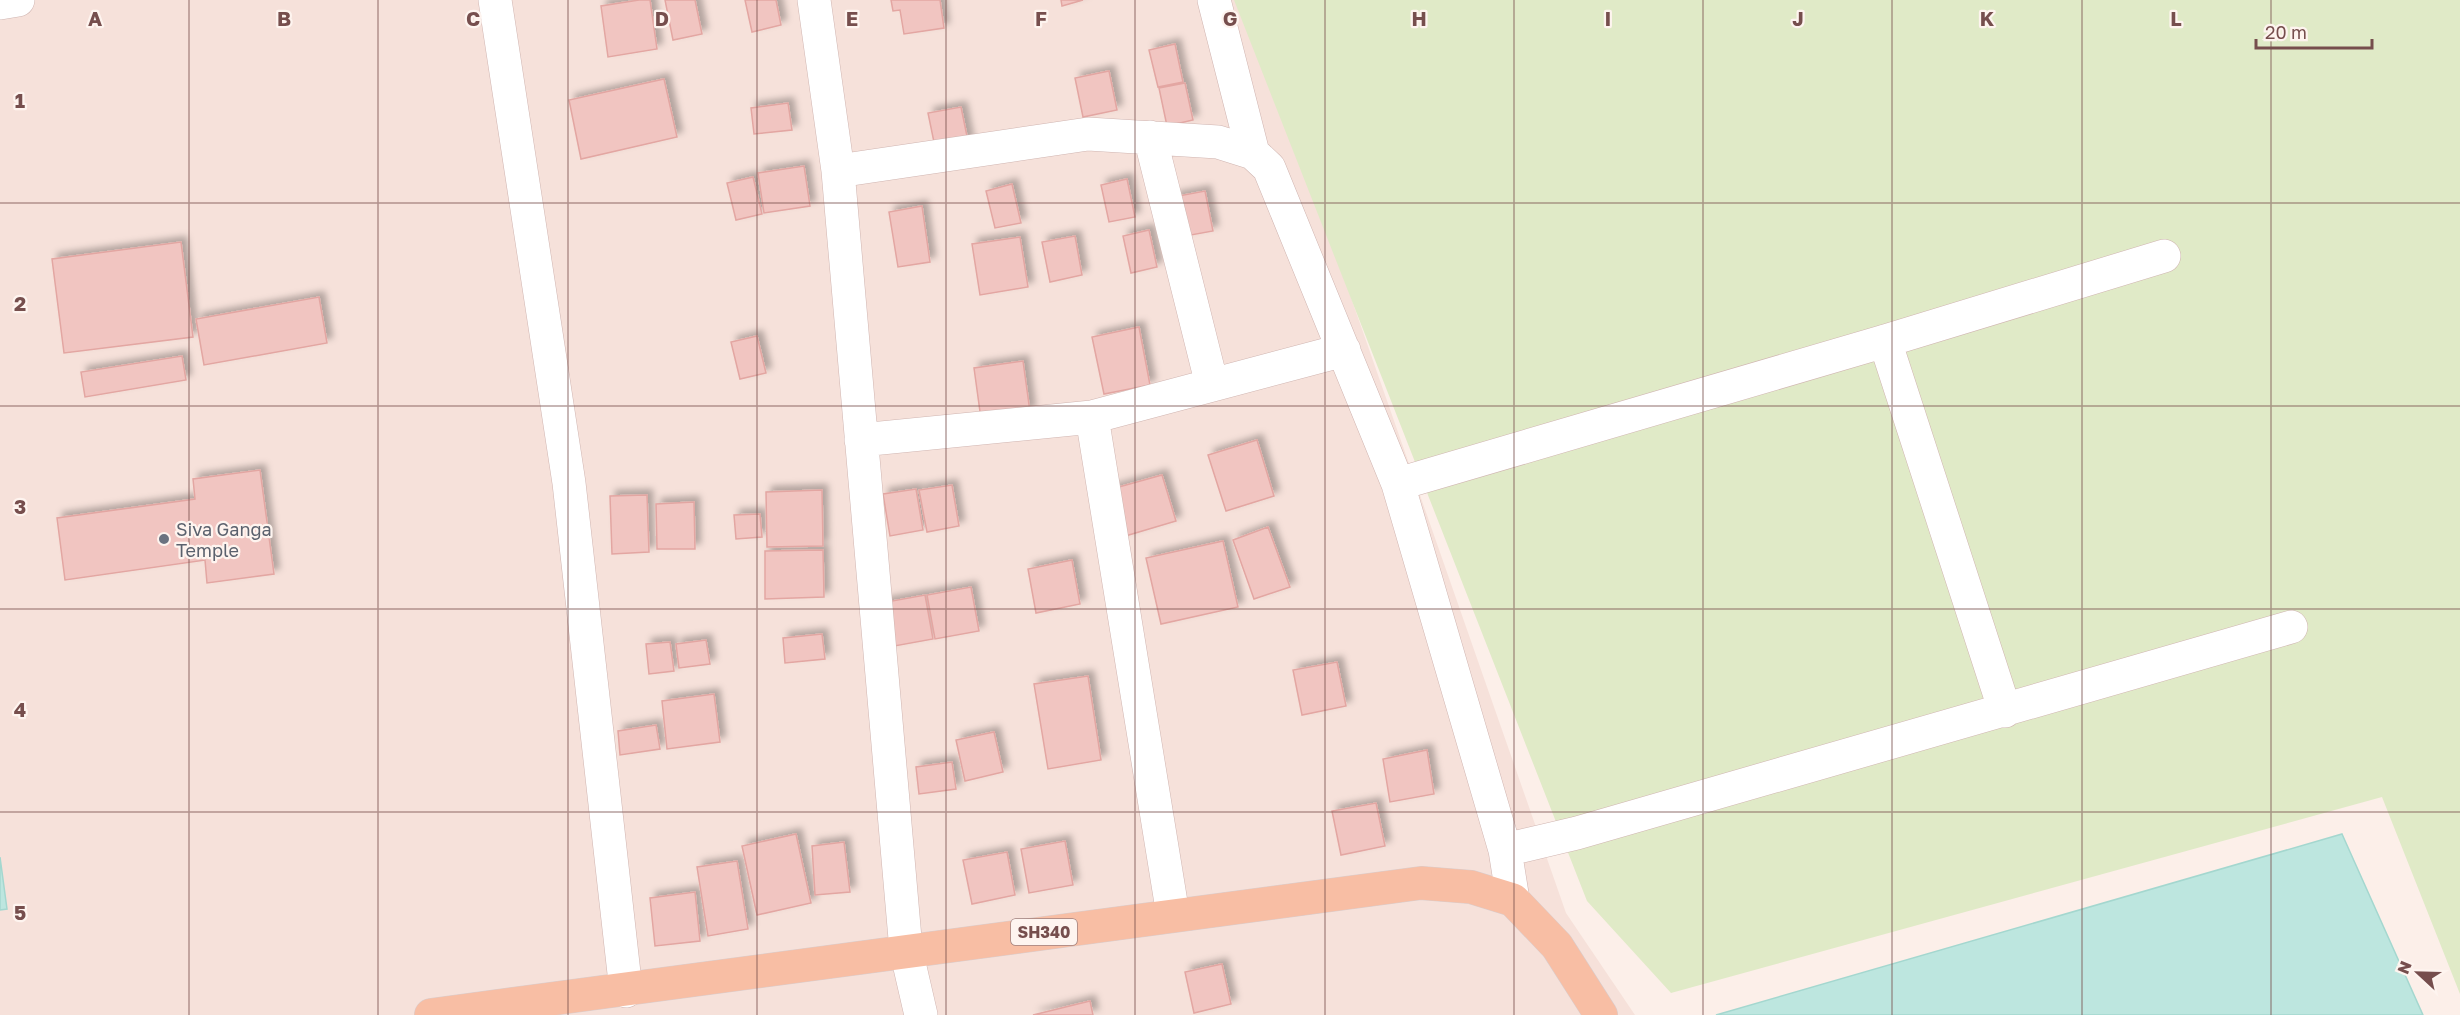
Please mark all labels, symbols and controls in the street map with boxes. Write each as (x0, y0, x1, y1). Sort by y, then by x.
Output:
text: A (88, 6, 102, 30)
text: B (277, 6, 291, 30)
text: C (466, 6, 480, 30)
text: D (655, 6, 669, 30)
text: E (846, 6, 858, 30)
text: F (1035, 6, 1047, 30)
text: G (1223, 6, 1237, 30)
text: H (1411, 6, 1427, 30)
text: I (1605, 6, 1611, 30)
text: J (1792, 6, 1804, 30)
text: K (1980, 6, 1995, 30)
text: L (2170, 6, 2182, 30)
scale bar (2256, 12, 2372, 50)
text: 20 m (2265, 21, 2307, 43)
text: 1 (15, 88, 25, 112)
text: 2 (14, 291, 26, 315)
text: 3 (14, 494, 26, 518)
place label: Siva Ganga Temple (176, 518, 272, 561)
marker: Siva Ganga Temple (157, 532, 171, 546)
text: 4 (14, 697, 26, 721)
text: 5 (14, 900, 26, 924)
road number: SH340 (1011, 919, 1077, 945)
north arrow (2388, 943, 2448, 1003)
text: N (2393, 958, 2416, 977)

